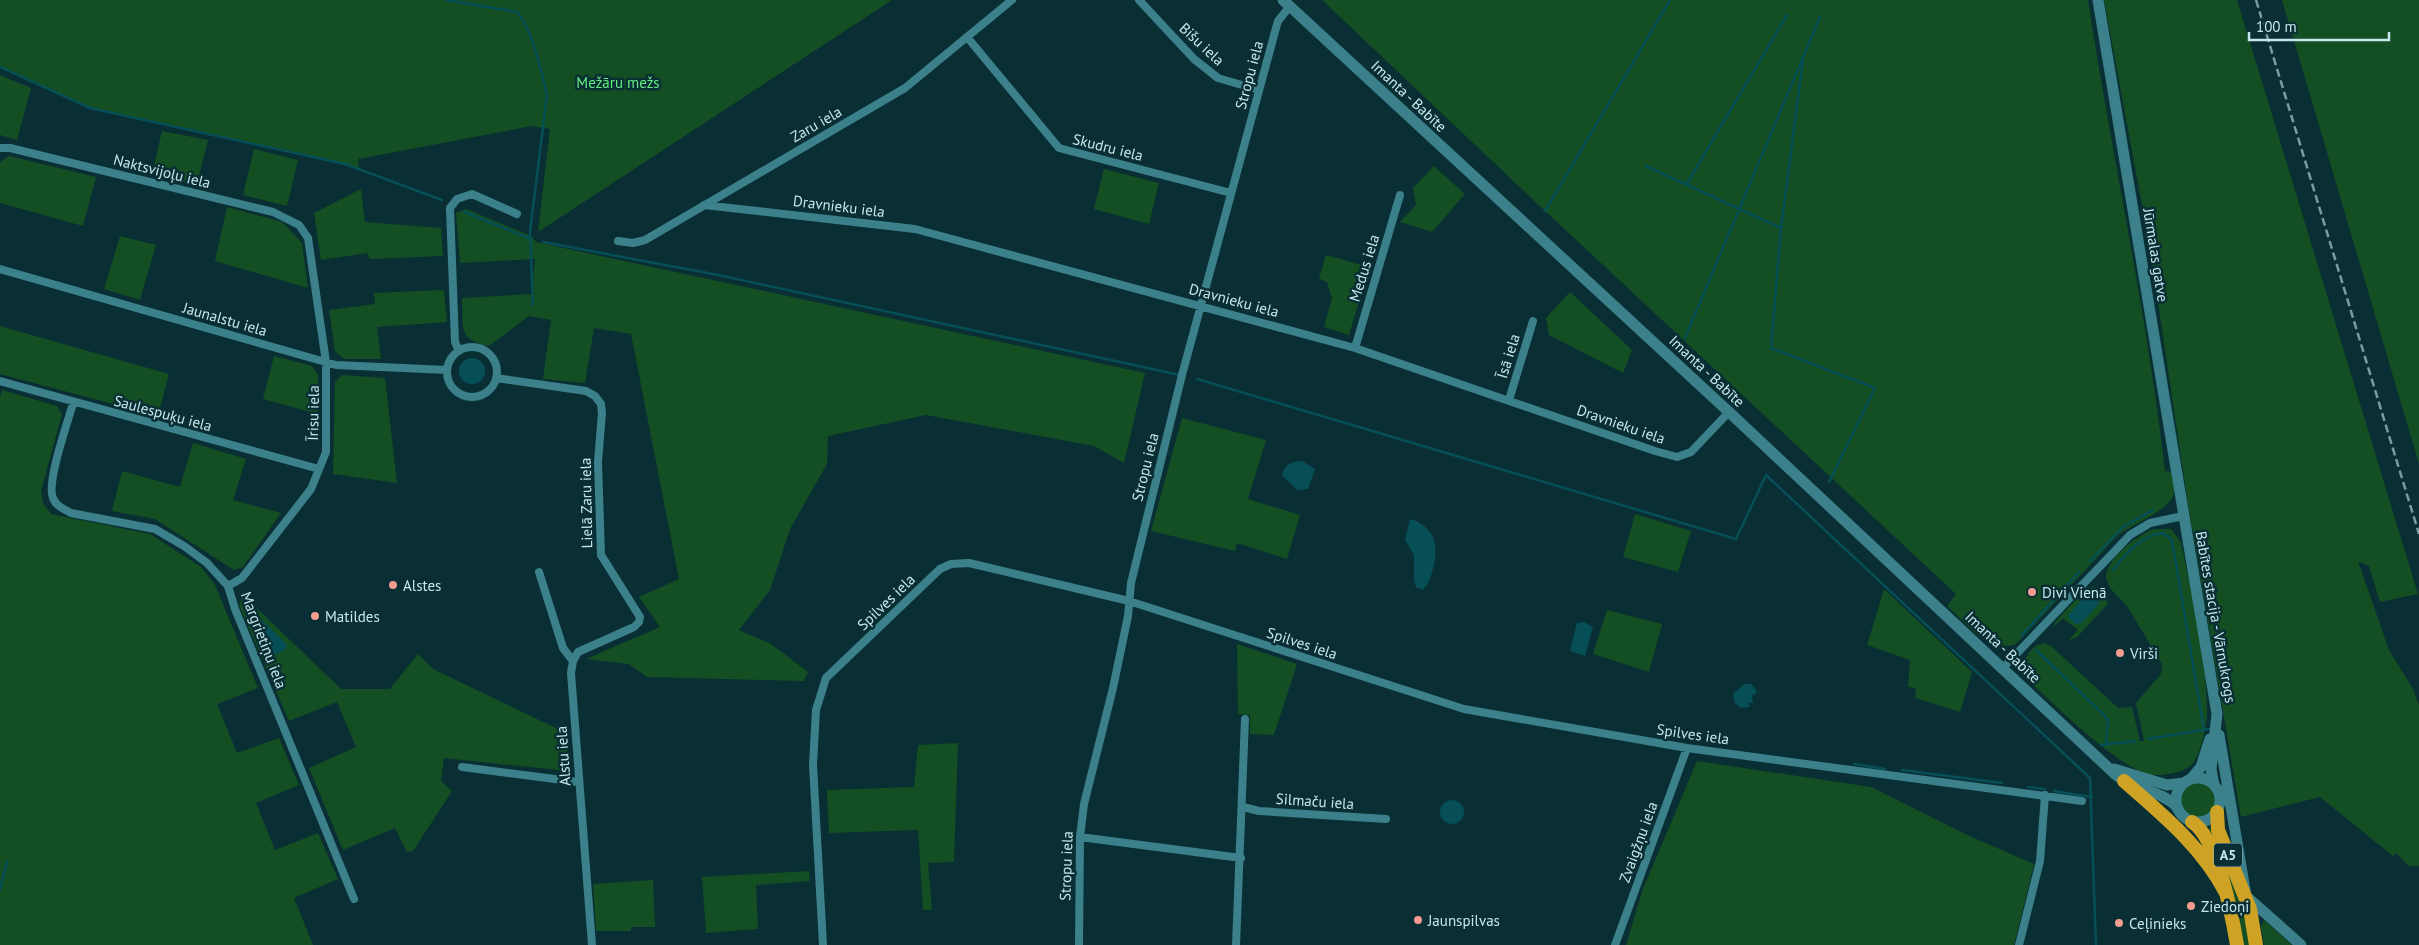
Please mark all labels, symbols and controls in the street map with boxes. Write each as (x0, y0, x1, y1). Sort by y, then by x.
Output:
scale bar (2249, 10, 2389, 42)
text: 100 m (2256, 17, 2297, 36)
street label: Bišu iela (1176, 18, 1228, 70)
street label: Stropu iela (1231, 39, 1267, 111)
street label: Imanta - Babīte (1367, 56, 1451, 136)
park label: Mežāru mežs (576, 73, 660, 92)
street label: Zaru iela (787, 102, 845, 146)
street label: Skudru iela (1071, 129, 1145, 165)
street label: Naktsvijoļu iela (111, 150, 213, 192)
street label: Dravnieku iela (792, 191, 886, 221)
street label: Jūrmalas gatve (2139, 206, 2173, 303)
street label: Medus iela (1345, 232, 1383, 304)
street label: Dravnieku iela (1187, 279, 1281, 321)
street label: Jaunalstu iela (180, 298, 269, 340)
street label: Īsā iela (1492, 331, 1524, 382)
street label: Imanta - Babīte (1665, 331, 1749, 411)
street label: Īrisu iela (303, 385, 323, 442)
street label: Saulespuķu iela (112, 391, 214, 435)
street label: Dravnieku iela (1574, 400, 1668, 448)
street label: Stropu iela (1127, 431, 1163, 503)
street label: Lielā Zaru iela (576, 457, 596, 549)
street label: Babītes stacija - Vārnukrogs (2192, 530, 2240, 704)
street label: Spilves iela (853, 570, 919, 634)
place label: Alstes (403, 576, 441, 595)
marker: Alstes (387, 579, 399, 591)
place label: Divi Vienā (2042, 583, 2106, 602)
marker: Divi Vienā (2026, 586, 2038, 598)
street label: Margrietiņu iela (237, 589, 291, 691)
place label: Matildes (325, 607, 380, 626)
street label: Imanta - Babīte (1961, 607, 2045, 687)
marker: Matildes (309, 610, 321, 622)
street label: Spilves iela (1264, 623, 1340, 663)
place label: Virši (2129, 644, 2158, 663)
marker: Virši (2114, 647, 2126, 659)
street label: Spilves iela (1656, 720, 1730, 748)
street label: Alstu iela (551, 725, 575, 787)
street label: Silmaču iela (1275, 789, 1355, 813)
street label: Zvaigžņu iela (1615, 799, 1661, 885)
street label: Stropu iela (1055, 831, 1077, 901)
road number: A5 (2214, 844, 2242, 866)
place label: Ziedoņi (2201, 897, 2249, 916)
marker: Ziedoņi (2185, 900, 2197, 912)
place label: Jaunspilvas (1427, 911, 1500, 930)
marker: Jaunspilvas (1412, 914, 1424, 926)
place label: Ceļinieks (2129, 914, 2186, 933)
marker: Ceļinieks (2113, 917, 2125, 929)

